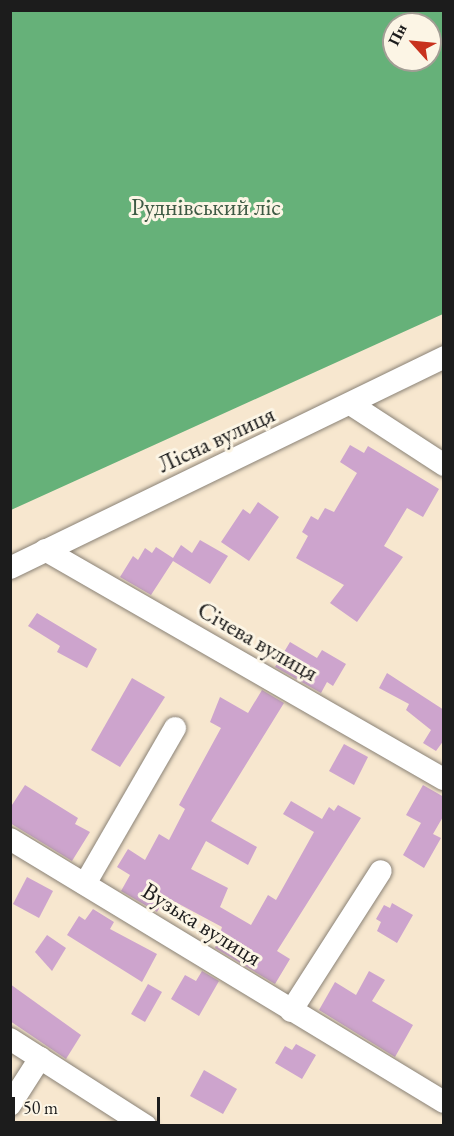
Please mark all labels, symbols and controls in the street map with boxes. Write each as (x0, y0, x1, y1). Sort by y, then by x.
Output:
north arrow (382, 12, 442, 72)
text: Пн (383, 20, 412, 49)
park label: Руднівський ліс (131, 193, 281, 221)
street label: Лісна вулиця (153, 399, 279, 479)
street label: Січева вулиця (193, 595, 323, 687)
street label: Вузька вулиця (137, 876, 267, 972)
scale bar (15, 1085, 164, 1123)
text: 50 m (23, 1096, 58, 1119)

